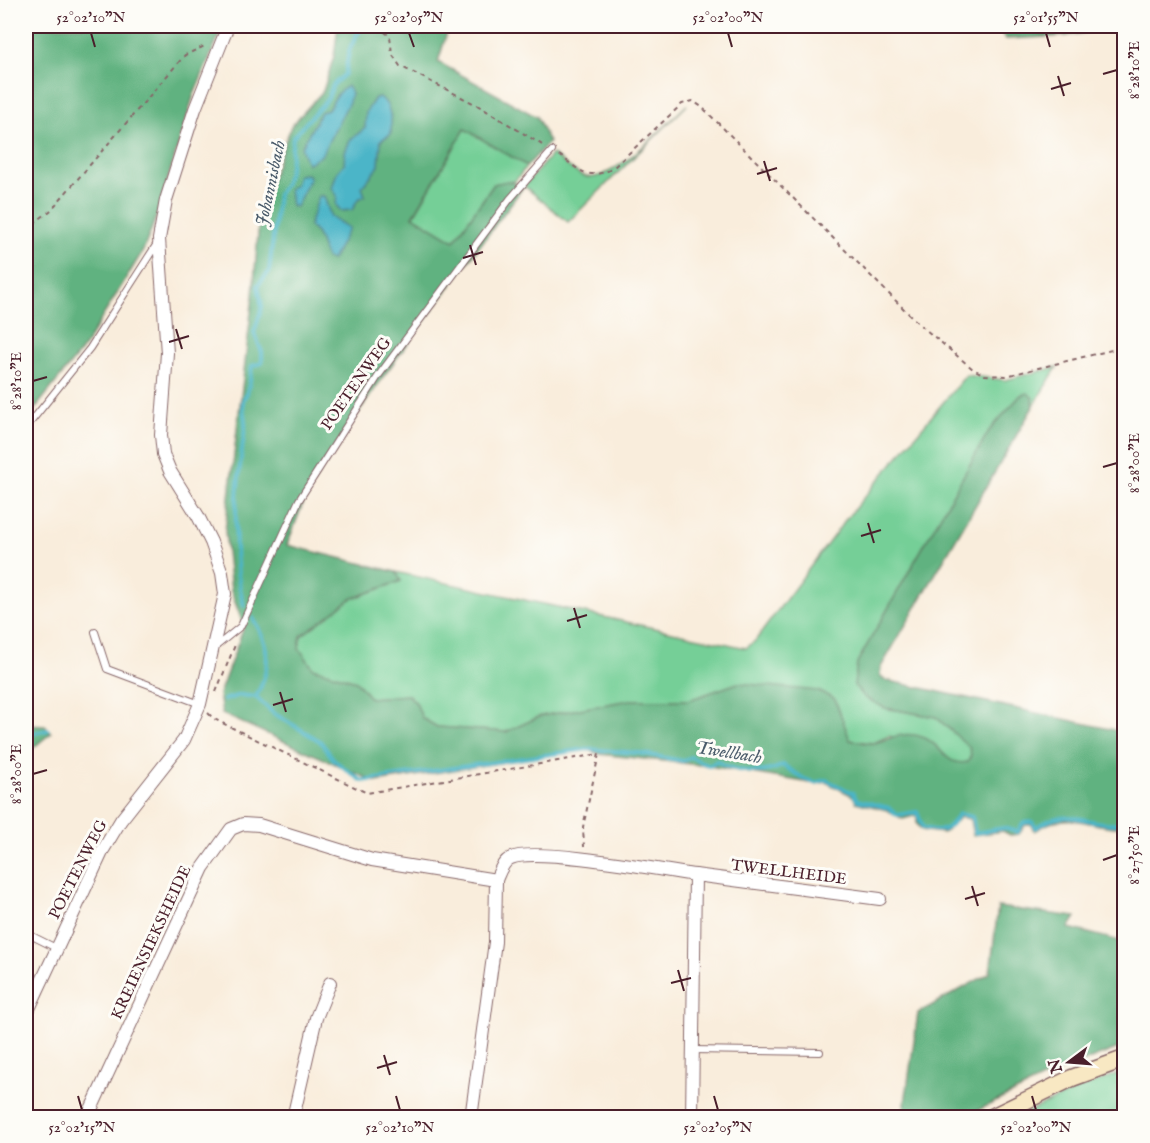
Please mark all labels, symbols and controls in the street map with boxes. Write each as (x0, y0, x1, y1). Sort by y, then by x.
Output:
text: 52°02'10"N (56, 8, 126, 27)
text: 52°02'05"N (375, 8, 443, 27)
text: 52°02'00"N (693, 8, 763, 27)
text: 52°01'55"N (1013, 8, 1079, 27)
text: 8°28'10"E (1125, 41, 1144, 99)
water label: Johannisbach (251, 138, 292, 228)
street label: POETENWEG (317, 334, 396, 435)
text: 8°28'10"E (7, 352, 26, 410)
text: 8°28'00"E (1125, 433, 1144, 493)
water label: Twellbach (694, 737, 764, 770)
text: 8°28'00"E (7, 744, 26, 804)
street label: POETENWEG (45, 817, 113, 923)
text: 8°27'50"E (1125, 825, 1144, 885)
street label: TWELLHEIDE (730, 856, 848, 890)
street label: KREIENSIEKSHEIDE (107, 863, 196, 1023)
north arrow (1039, 1032, 1099, 1092)
text: N (1045, 1056, 1068, 1076)
text: 52°02'15"N (48, 1118, 116, 1137)
text: 52°02'10"N (365, 1118, 435, 1137)
text: 52°02'05"N (684, 1118, 752, 1137)
text: 52°02'00"N (1001, 1118, 1071, 1137)

